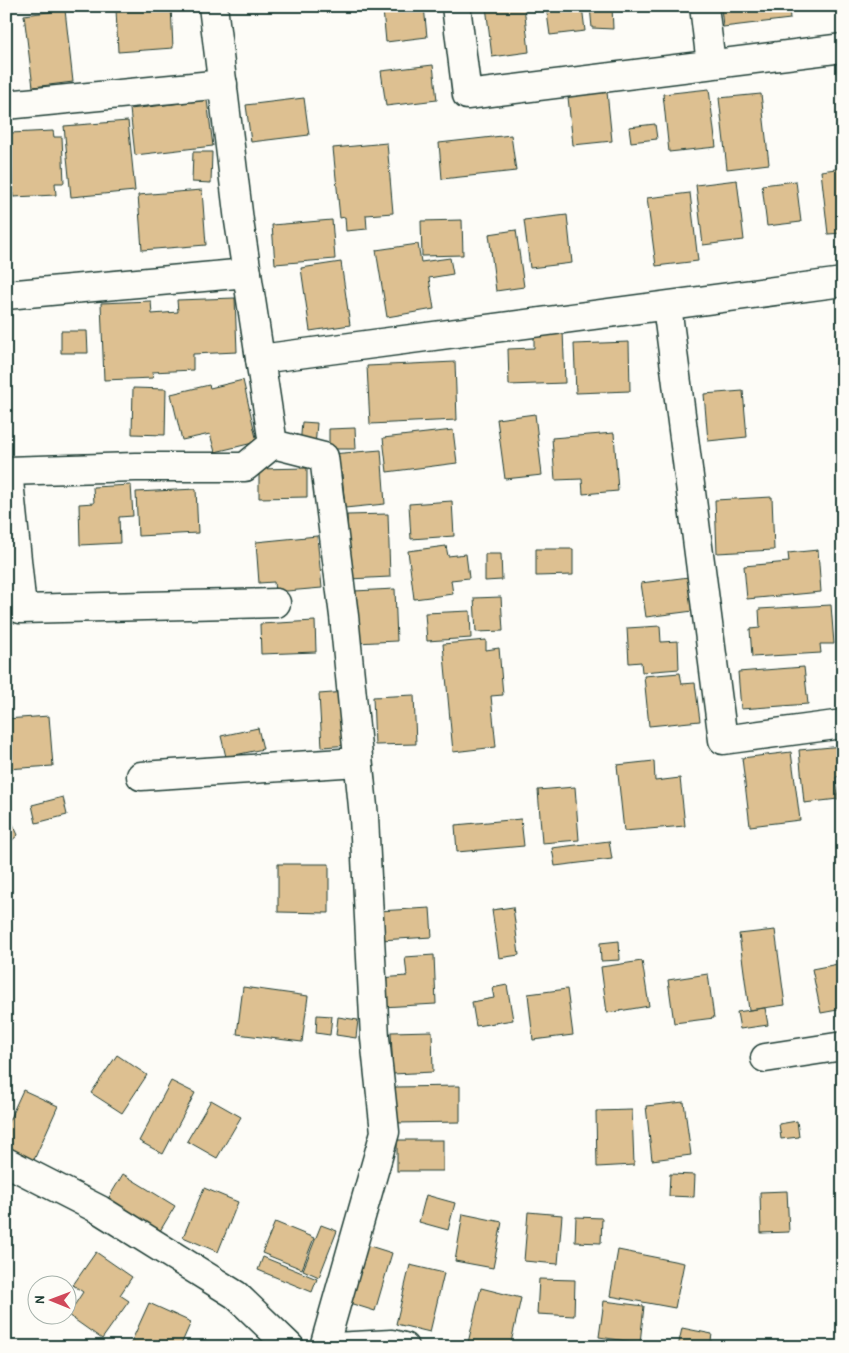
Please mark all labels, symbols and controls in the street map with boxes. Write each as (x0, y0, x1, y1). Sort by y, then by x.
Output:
north arrow (28, 1276, 78, 1326)
text: N (29, 1295, 48, 1304)

